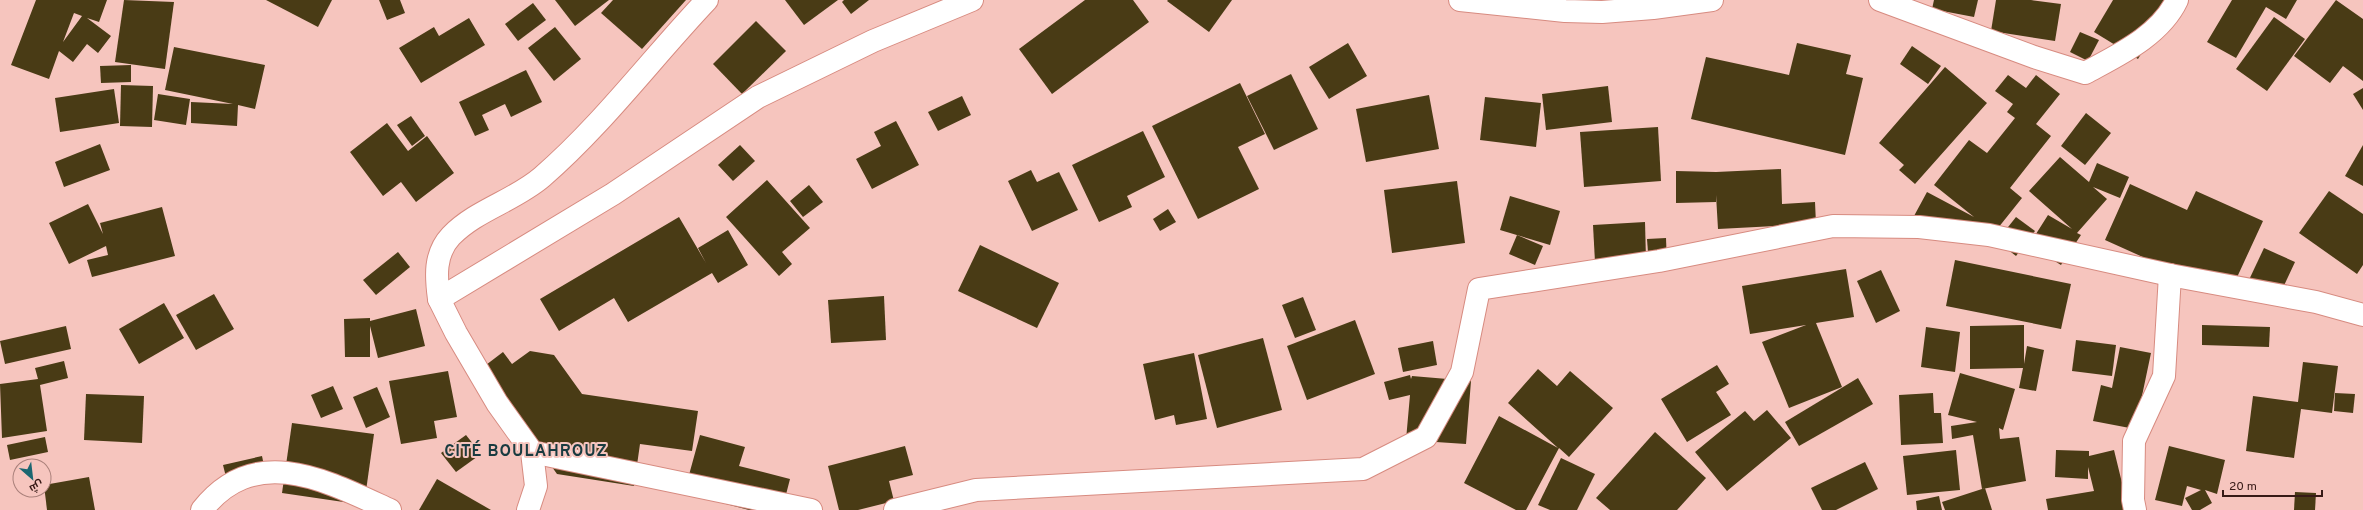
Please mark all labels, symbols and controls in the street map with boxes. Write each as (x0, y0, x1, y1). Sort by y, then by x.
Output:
district label: CITÉ BOULAHROUZ (444, 440, 608, 462)
north arrow (12, 458, 52, 498)
scale bar (2223, 472, 2322, 498)
text: ش (27, 476, 46, 495)
text: 20 m (2229, 479, 2257, 495)

